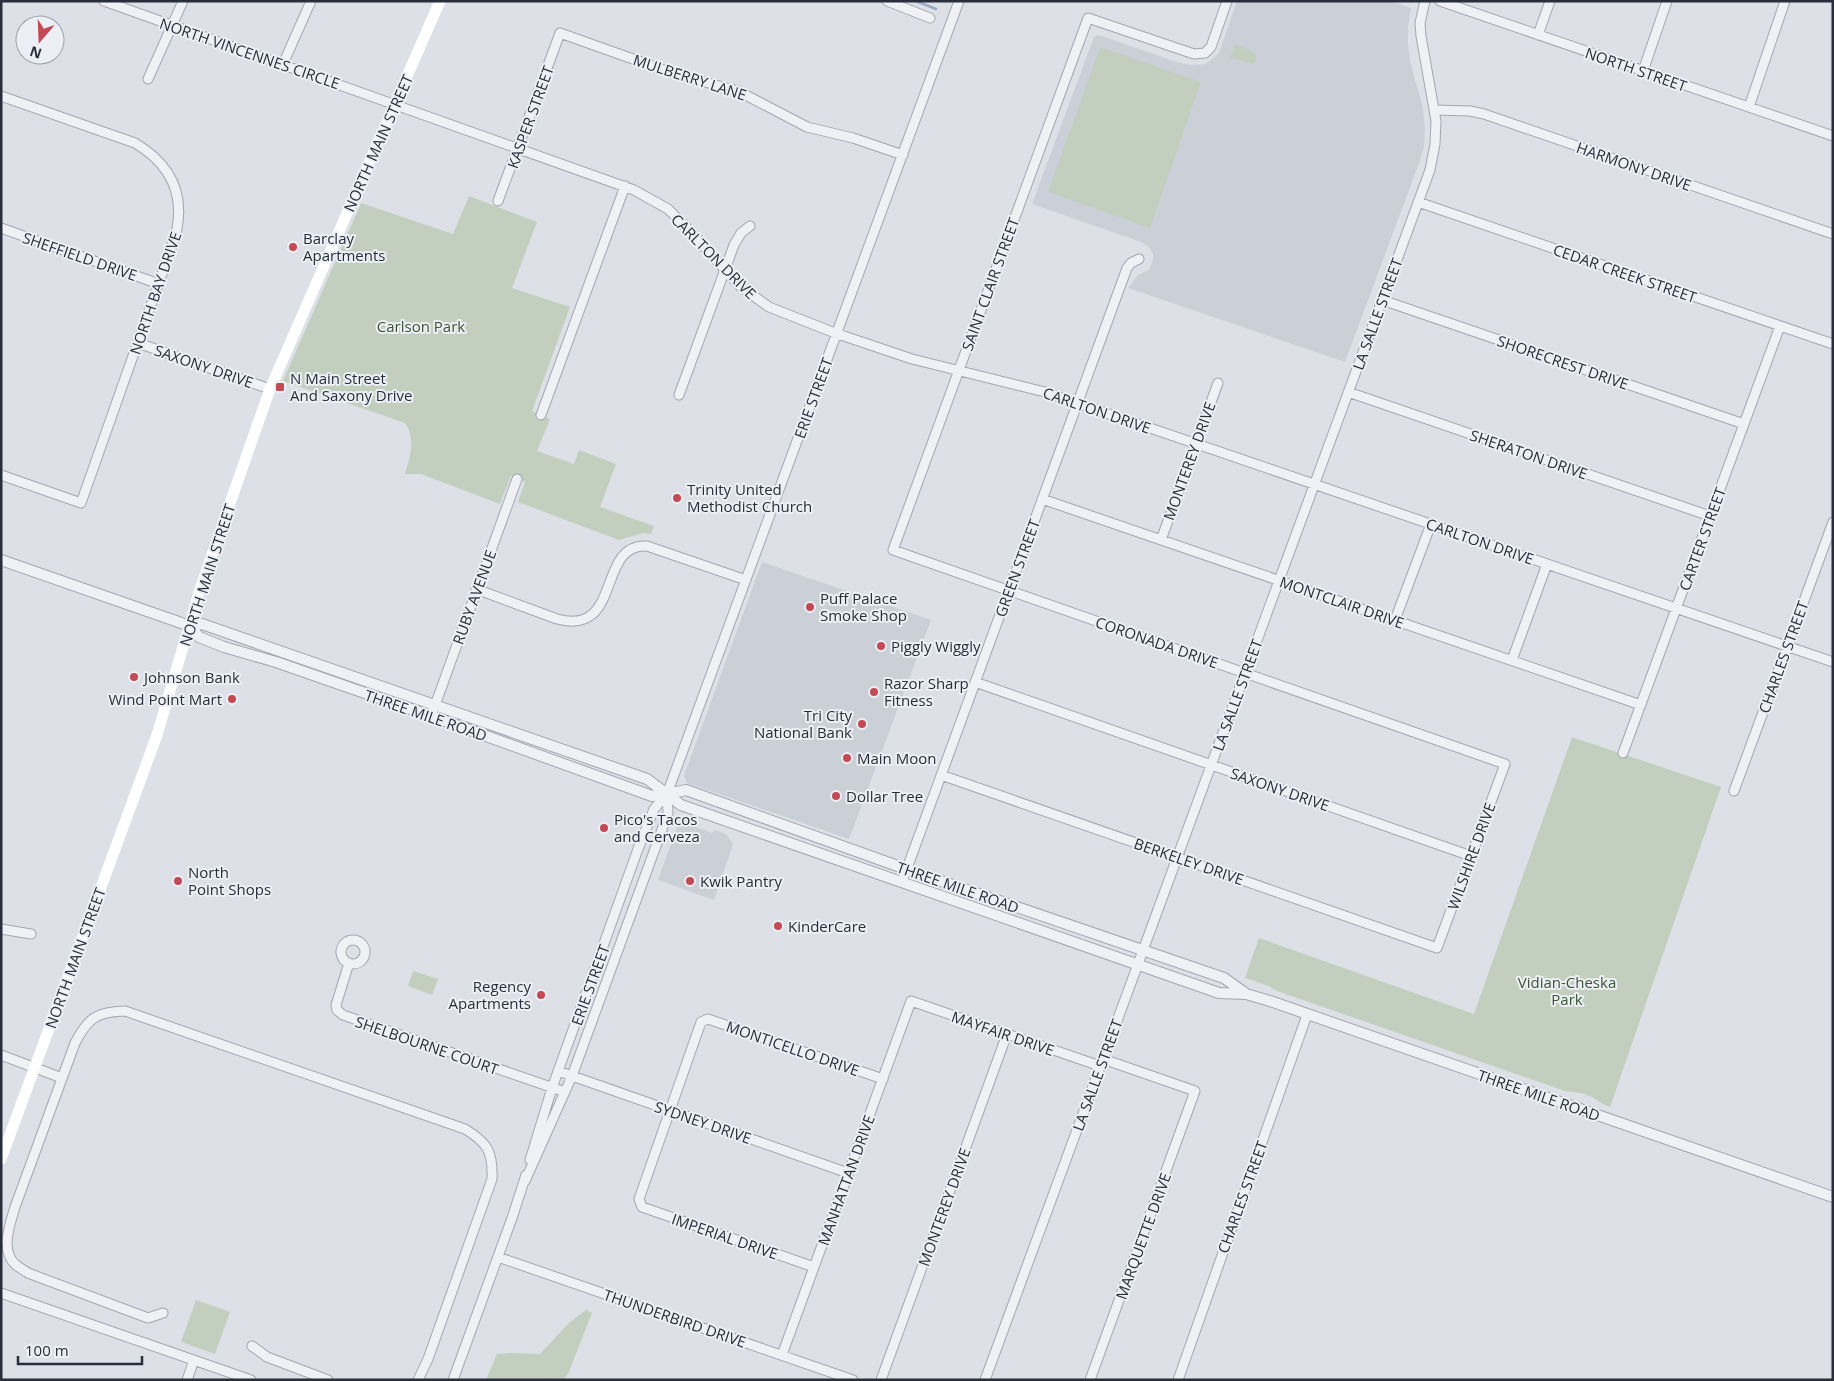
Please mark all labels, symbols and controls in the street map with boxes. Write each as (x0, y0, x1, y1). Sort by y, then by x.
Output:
street label: NORTH VINCENNES CIRCLE (157, 13, 343, 93)
north arrow (15, 15, 65, 65)
text: N (27, 42, 44, 64)
street label: NORTH STREET (1583, 42, 1690, 96)
street label: MULBERRY LANE (631, 49, 749, 105)
street label: KASPER STREET (502, 62, 558, 171)
street label: NORTH MAIN STREET (339, 70, 418, 215)
street label: HARMONY DRIVE (1574, 137, 1694, 195)
street label: CARLTON DRIVE (667, 209, 761, 303)
street label: SAINT CLAIR STREET (957, 214, 1024, 353)
street label: SHEFFIELD DRIVE (20, 227, 140, 285)
place label: Barclay Apartments (303, 228, 385, 265)
street label: NORTH BAY DRIVE (125, 229, 185, 357)
street label: CEDAR CREEK STREET (1551, 239, 1700, 307)
marker: Barclay Apartments (287, 241, 299, 253)
street label: LA SALLE STREET (1348, 255, 1407, 373)
park label: Carlson Park (377, 316, 465, 336)
street label: SHORECREST DRIVE (1495, 330, 1631, 394)
street label: SAXONY DRIVE (152, 340, 256, 392)
street label: ERIE STREET (789, 354, 837, 441)
place label: N Main Street And Saxony Drive (290, 368, 413, 405)
marker: N Main Street And Saxony Drive (274, 381, 286, 393)
street label: CARLTON DRIVE (1040, 382, 1154, 438)
street label: MONTEREY DRIVE (1158, 399, 1220, 523)
street label: SHERATON DRIVE (1468, 425, 1590, 483)
place label: Trinity United Methodist Church (687, 479, 812, 516)
street label: CARTER STREET (1674, 484, 1730, 593)
marker: Trinity United Methodist Church (671, 492, 683, 504)
street label: NORTH MAIN STREET (175, 501, 240, 649)
street label: CARLTON DRIVE (1423, 513, 1537, 569)
street label: GREEN STREET (990, 516, 1044, 620)
street label: RUBY AVENUE (448, 547, 500, 647)
street label: MONTCLAIR DRIVE (1277, 571, 1407, 633)
place label: Puff Palace Smoke Shop (820, 588, 907, 625)
street label: CHARLES STREET (1753, 597, 1813, 716)
marker: Puff Palace Smoke Shop (804, 601, 816, 613)
street label: CORONADA DRIVE (1093, 612, 1221, 672)
place label: Piggly Wiggly (891, 636, 981, 656)
street label: LA SALLE STREET (1208, 636, 1267, 754)
marker: Piggly Wiggly (875, 640, 887, 652)
place label: Johnson Bank (142, 667, 240, 687)
marker: Johnson Bank (128, 671, 140, 683)
place label: Razor Sharp Fitness (884, 673, 969, 710)
street label: THREE MILE ROAD (362, 685, 490, 745)
marker: Razor Sharp Fitness (868, 686, 880, 698)
place label: Wind Point Mart (109, 689, 222, 709)
marker: Wind Point Mart (226, 693, 238, 705)
place label: Tri City National Bank (754, 705, 852, 742)
marker: Tri City National Bank (856, 718, 868, 730)
place label: Main Moon (857, 748, 936, 768)
marker: Main Moon (841, 752, 853, 764)
street label: SAXONY DRIVE (1228, 763, 1332, 815)
place label: Dollar Tree (846, 786, 923, 806)
marker: Dollar Tree (830, 790, 842, 802)
street label: WILSHIRE DRIVE (1442, 800, 1500, 912)
place label: Pico's Tacos and Cerveza (614, 809, 700, 846)
marker: Pico's Tacos and Cerveza (598, 822, 610, 834)
street label: BERKELEY DRIVE (1131, 833, 1247, 889)
street label: THREE MILE ROAD (894, 857, 1022, 917)
place label: North Point Shops (188, 862, 271, 899)
place label: Kwik Pantry (700, 871, 782, 891)
marker: North Point Shops (172, 875, 184, 887)
marker: Kwik Pantry (684, 875, 696, 887)
street label: NORTH MAIN STREET (40, 884, 110, 1031)
place label: KinderCare (788, 916, 866, 936)
marker: KinderCare (772, 920, 784, 932)
street label: ERIE STREET (566, 941, 614, 1028)
park label: Vidian-Cheska Park (1518, 972, 1616, 1009)
place label: Regency Apartments (449, 976, 531, 1013)
marker: Regency Apartments (535, 989, 547, 1001)
street label: MAYFAIR DRIVE (949, 1006, 1057, 1060)
street label: SHELBOURNE COURT (353, 1011, 502, 1079)
street label: MONTICELLO DRIVE (724, 1016, 862, 1080)
street label: LA SALLE STREET (1068, 1016, 1127, 1134)
street label: THREE MILE ROAD (1475, 1065, 1603, 1125)
street label: SYDNEY DRIVE (652, 1096, 754, 1148)
street label: MANHATTAN DRIVE (813, 1112, 879, 1248)
street label: CHARLES STREET (1212, 1137, 1272, 1256)
street label: MONTEREY DRIVE (913, 1145, 975, 1269)
street label: MARQUETTE DRIVE (1111, 1170, 1175, 1302)
street label: IMPERIAL DRIVE (669, 1208, 781, 1264)
street label: THUNDERBIRD DRIVE (601, 1284, 749, 1352)
scale bar (18, 1334, 141, 1366)
text: 100 m (25, 1340, 69, 1360)

